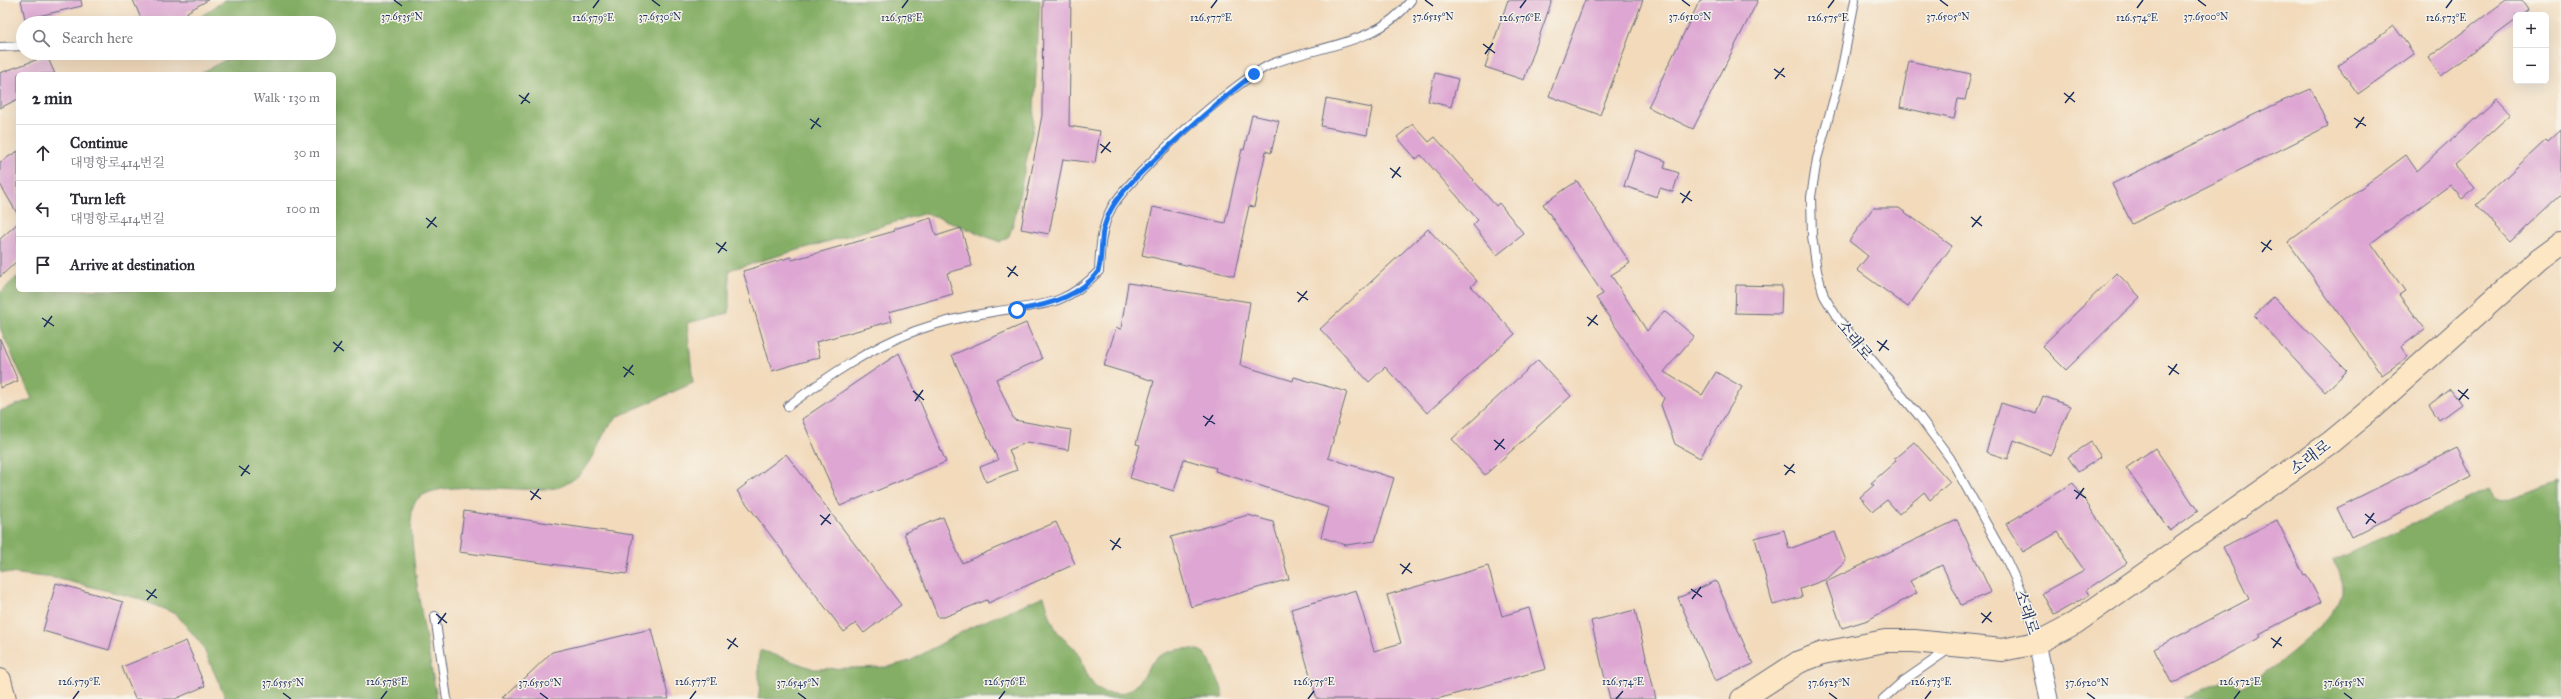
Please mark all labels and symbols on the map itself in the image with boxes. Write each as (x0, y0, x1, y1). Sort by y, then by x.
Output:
text: 37.6535°N (381, 11, 423, 23)
text: 37.6530°N (639, 11, 682, 23)
text: 37.6515°N (1412, 11, 1454, 23)
text: 37.6510°N (1669, 11, 1712, 23)
text: 37.6505°N (1926, 11, 1970, 23)
text: 37.6500°N (2184, 11, 2229, 23)
text: 126.579°E (572, 12, 614, 24)
text: 126.578°E (881, 12, 923, 24)
text: 126.577°E (1190, 12, 1232, 24)
text: 126.576°E (1499, 12, 1541, 24)
text: 126.575°E (1807, 12, 1849, 24)
text: 126.574°E (2116, 12, 2158, 24)
text: 126.573°E (2426, 12, 2466, 24)
route end (1245, 65, 1263, 83)
route start (1008, 301, 1026, 319)
street label: 소래로 (1833, 316, 1877, 364)
street label: 소래로 (2286, 435, 2335, 479)
street label: 소래로 (2011, 587, 2043, 637)
text: 126.579°E (58, 676, 100, 688)
text: 126.578°E (366, 676, 408, 688)
text: 126.577°E (675, 676, 717, 688)
text: 126.576°E (984, 676, 1026, 688)
text: 126.575°E (1293, 676, 1335, 688)
text: 126.574°E (1602, 676, 1644, 688)
text: 126.573°E (1911, 676, 1951, 688)
text: 126.572°E (2219, 676, 2261, 688)
text: 37.6555°N (262, 677, 305, 689)
text: 37.6550°N (518, 677, 562, 689)
text: 37.6545°N (776, 677, 820, 689)
text: 37.6525°N (1808, 677, 1851, 689)
text: 37.6520°N (2065, 677, 2109, 689)
text: 37.6515°N (2323, 677, 2365, 689)

